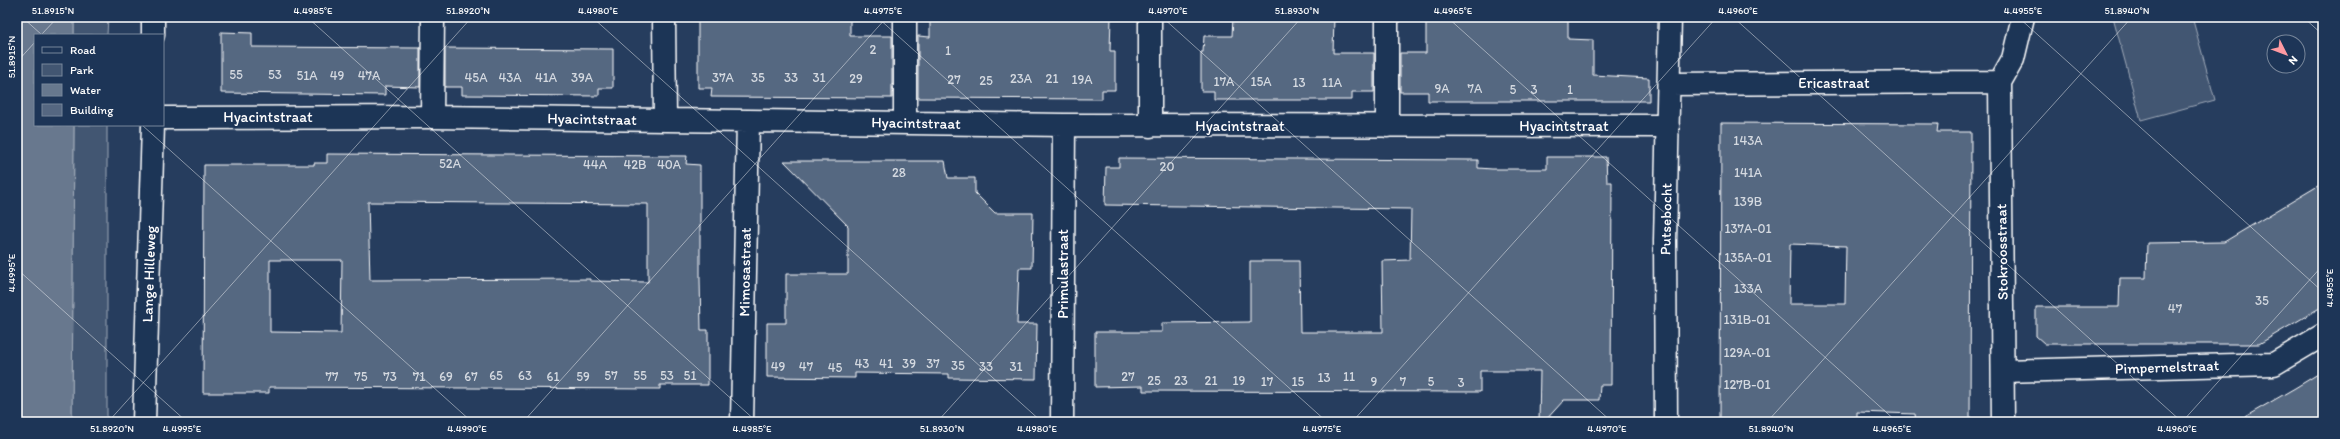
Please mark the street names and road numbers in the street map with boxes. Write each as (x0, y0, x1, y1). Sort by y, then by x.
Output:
street label: Ericastraat (1798, 74, 1870, 92)
street label: Hyacintstraat (223, 108, 313, 126)
street label: Hyacintstraat (547, 109, 637, 129)
street label: Hyacintstraat (871, 113, 961, 133)
street label: Hyacintstraat (1195, 117, 1285, 135)
street label: Hyacintstraat (1519, 117, 1609, 135)
street label: Putsebocht (1656, 182, 1676, 255)
street label: Stokroosstraat (1992, 203, 2012, 300)
street label: Lange Hilleweg (138, 225, 160, 323)
street label: Mimosastraat (735, 227, 755, 317)
street label: Primulastraat (1054, 229, 1072, 319)
street label: Pimpernelstraat (2115, 356, 2220, 378)

